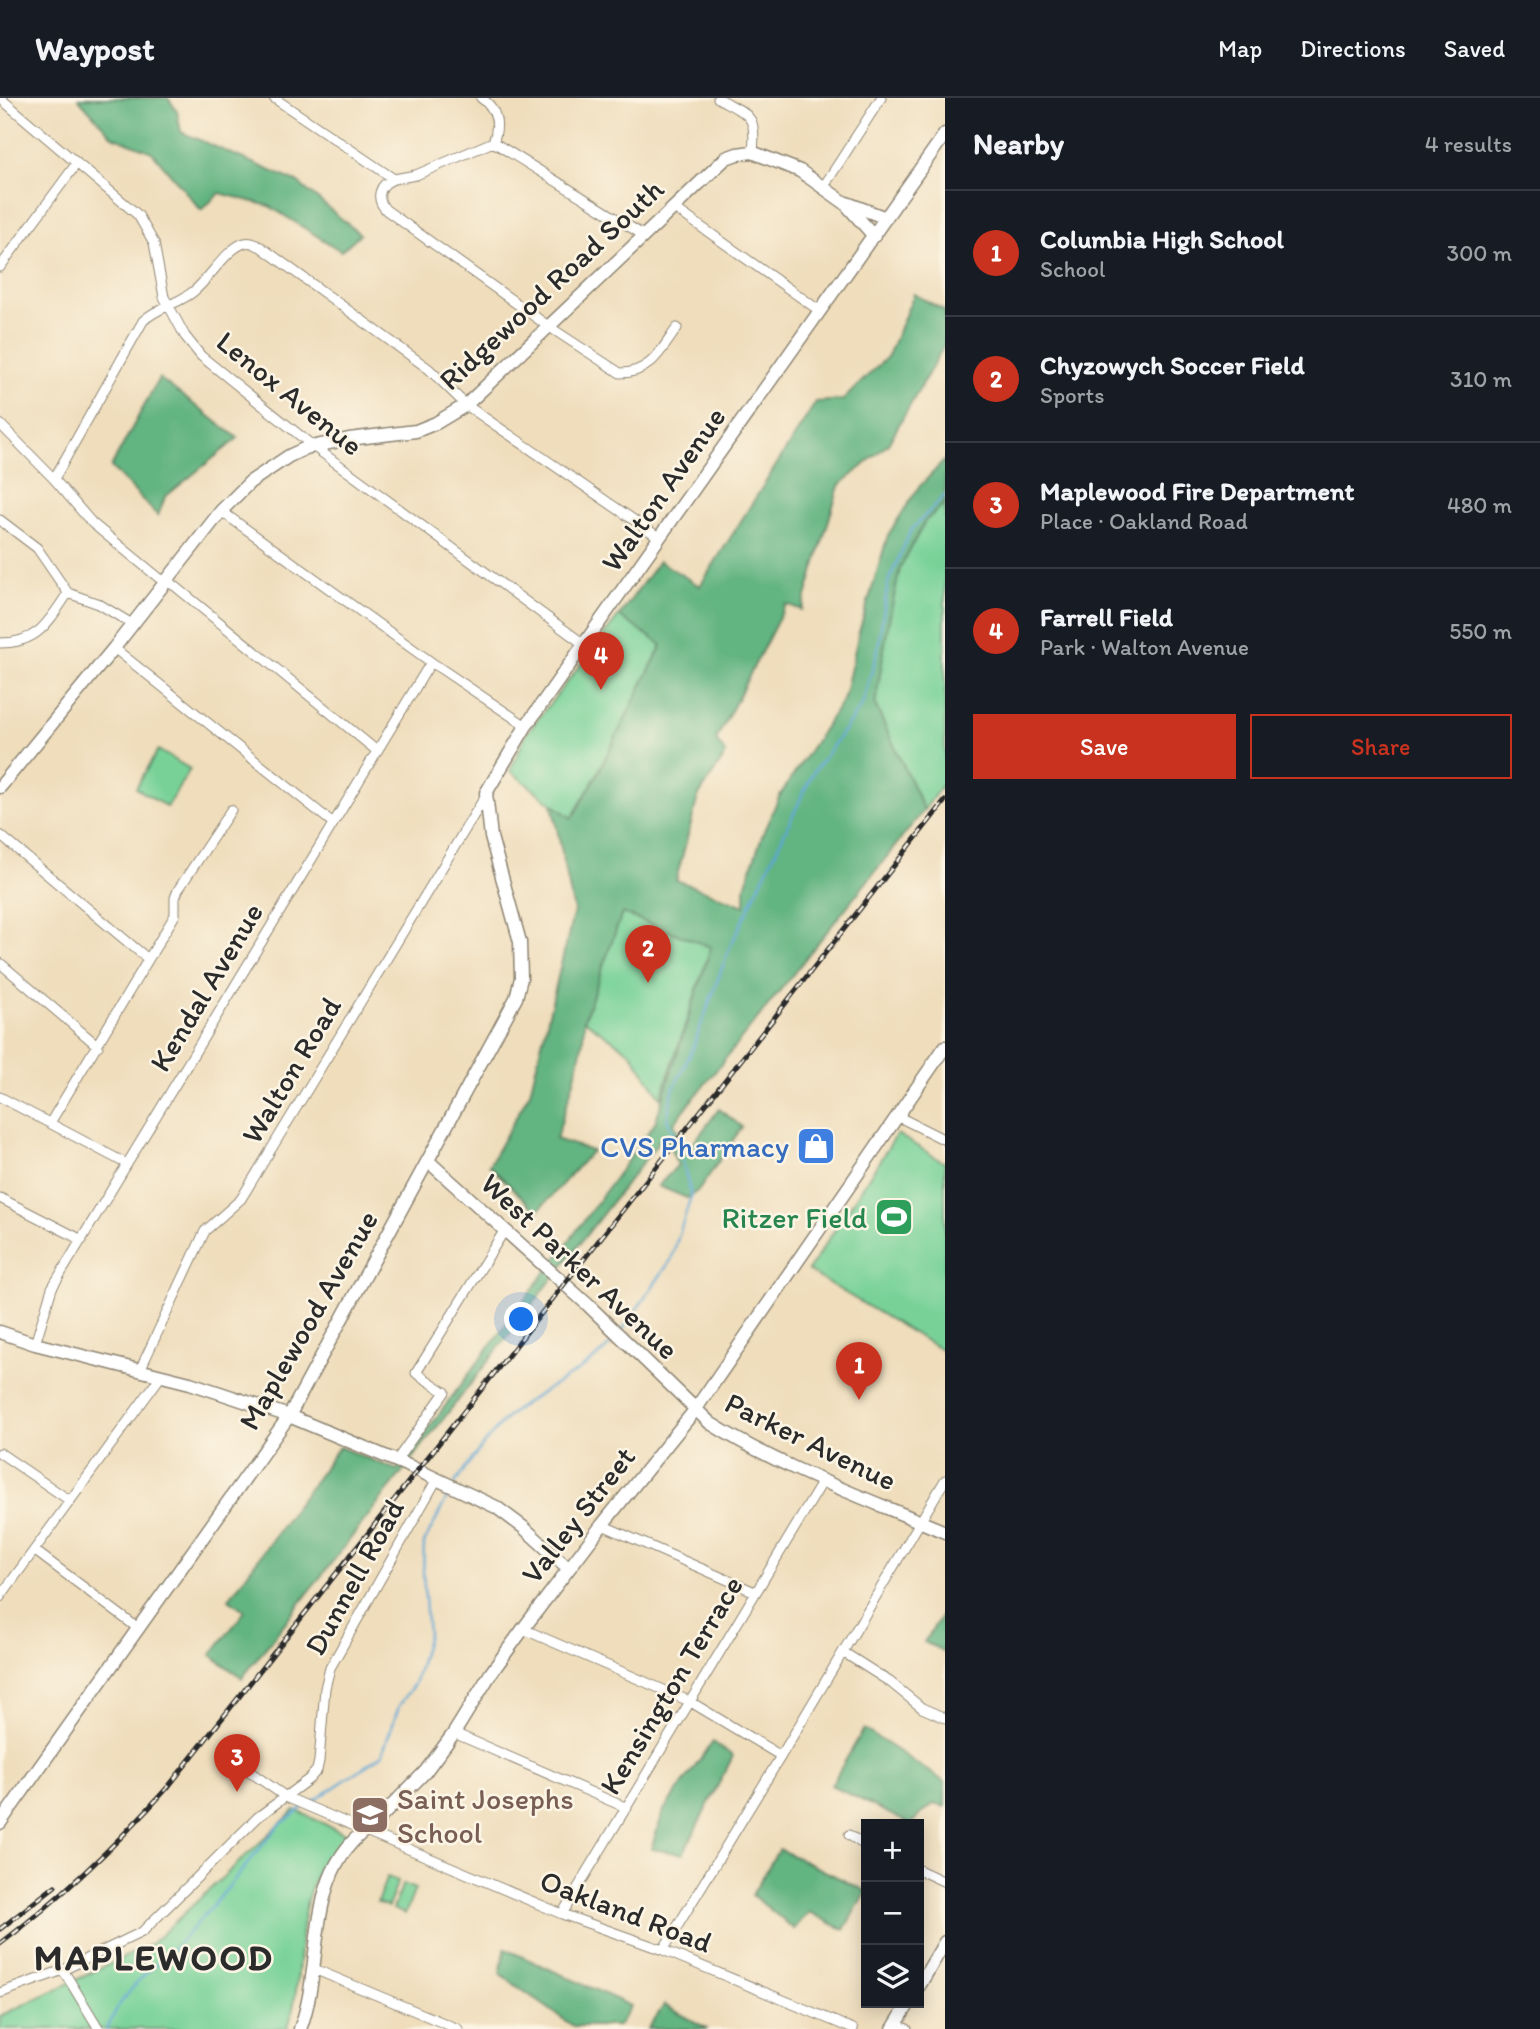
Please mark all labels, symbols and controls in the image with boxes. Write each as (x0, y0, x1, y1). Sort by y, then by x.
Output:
text: Waypost (35, 29, 155, 68)
text: Map (1218, 34, 1262, 63)
text: Directions (1300, 34, 1406, 63)
text: Saved (1444, 34, 1505, 63)
text: Nearby (973, 125, 1064, 162)
text: 4 results (1425, 130, 1512, 158)
street label: Ridgewood Road South (431, 170, 671, 398)
text: Columbia High School (1040, 223, 1284, 255)
text: 1 (991, 239, 1001, 267)
text: 300 m (1447, 239, 1512, 267)
text: School (1040, 255, 1105, 283)
street label: Lenox Avenue (209, 323, 371, 463)
text: Chyzowych Soccer Field (1040, 349, 1305, 381)
text: 2 (990, 365, 1002, 393)
text: 310 m (1450, 365, 1512, 393)
text: Sports (1040, 381, 1104, 409)
street label: Walton Avenue (593, 399, 733, 579)
text: Maplewood Fire Department (1040, 475, 1354, 507)
text: 3 (990, 491, 1002, 519)
text: 480 m (1447, 491, 1512, 519)
text: Place · Oakland Road (1040, 507, 1248, 535)
text: Farrell Field (1040, 601, 1173, 633)
text: 4 (989, 617, 1003, 645)
text: 550 m (1449, 617, 1512, 645)
pin: 4 (578, 632, 624, 690)
text: Park · Walton Avenue (1040, 633, 1249, 661)
button: Save (973, 714, 1236, 779)
button: Share (1250, 714, 1512, 779)
street label: Kendal Avenue (141, 896, 271, 1078)
pin: 2 (625, 925, 671, 983)
street label: Walton Road (233, 990, 349, 1150)
shop icon: CVS Pharmacy (795, 1125, 837, 1167)
place label: CVS Pharmacy (600, 1128, 789, 1165)
street label: West Parker Avenue (473, 1165, 687, 1367)
sports icon: Ritzer Field (873, 1196, 915, 1238)
place label: Ritzer Field (722, 1199, 867, 1236)
street label: Maplewood Avenue (230, 1204, 386, 1436)
your location (504, 1302, 538, 1336)
pin: 1 (836, 1342, 882, 1400)
street label: Parker Avenue (719, 1384, 903, 1498)
street label: Valley Street (513, 1439, 643, 1591)
street label: Dunnell Road (296, 1493, 412, 1661)
street label: Kensington Terrace (591, 1569, 751, 1801)
pin: 3 (214, 1734, 260, 1792)
place label: Saint Josephs School (397, 1780, 574, 1851)
school or university icon: Saint Josephs School (349, 1794, 391, 1836)
map controls (861, 1819, 924, 2008)
button: + (861, 1819, 924, 1882)
street label: Oakland Road (535, 1861, 717, 1961)
button: − (861, 1882, 924, 1945)
district label: MAPLEWOOD (34, 1935, 274, 1979)
button: layers (861, 1945, 924, 2008)

